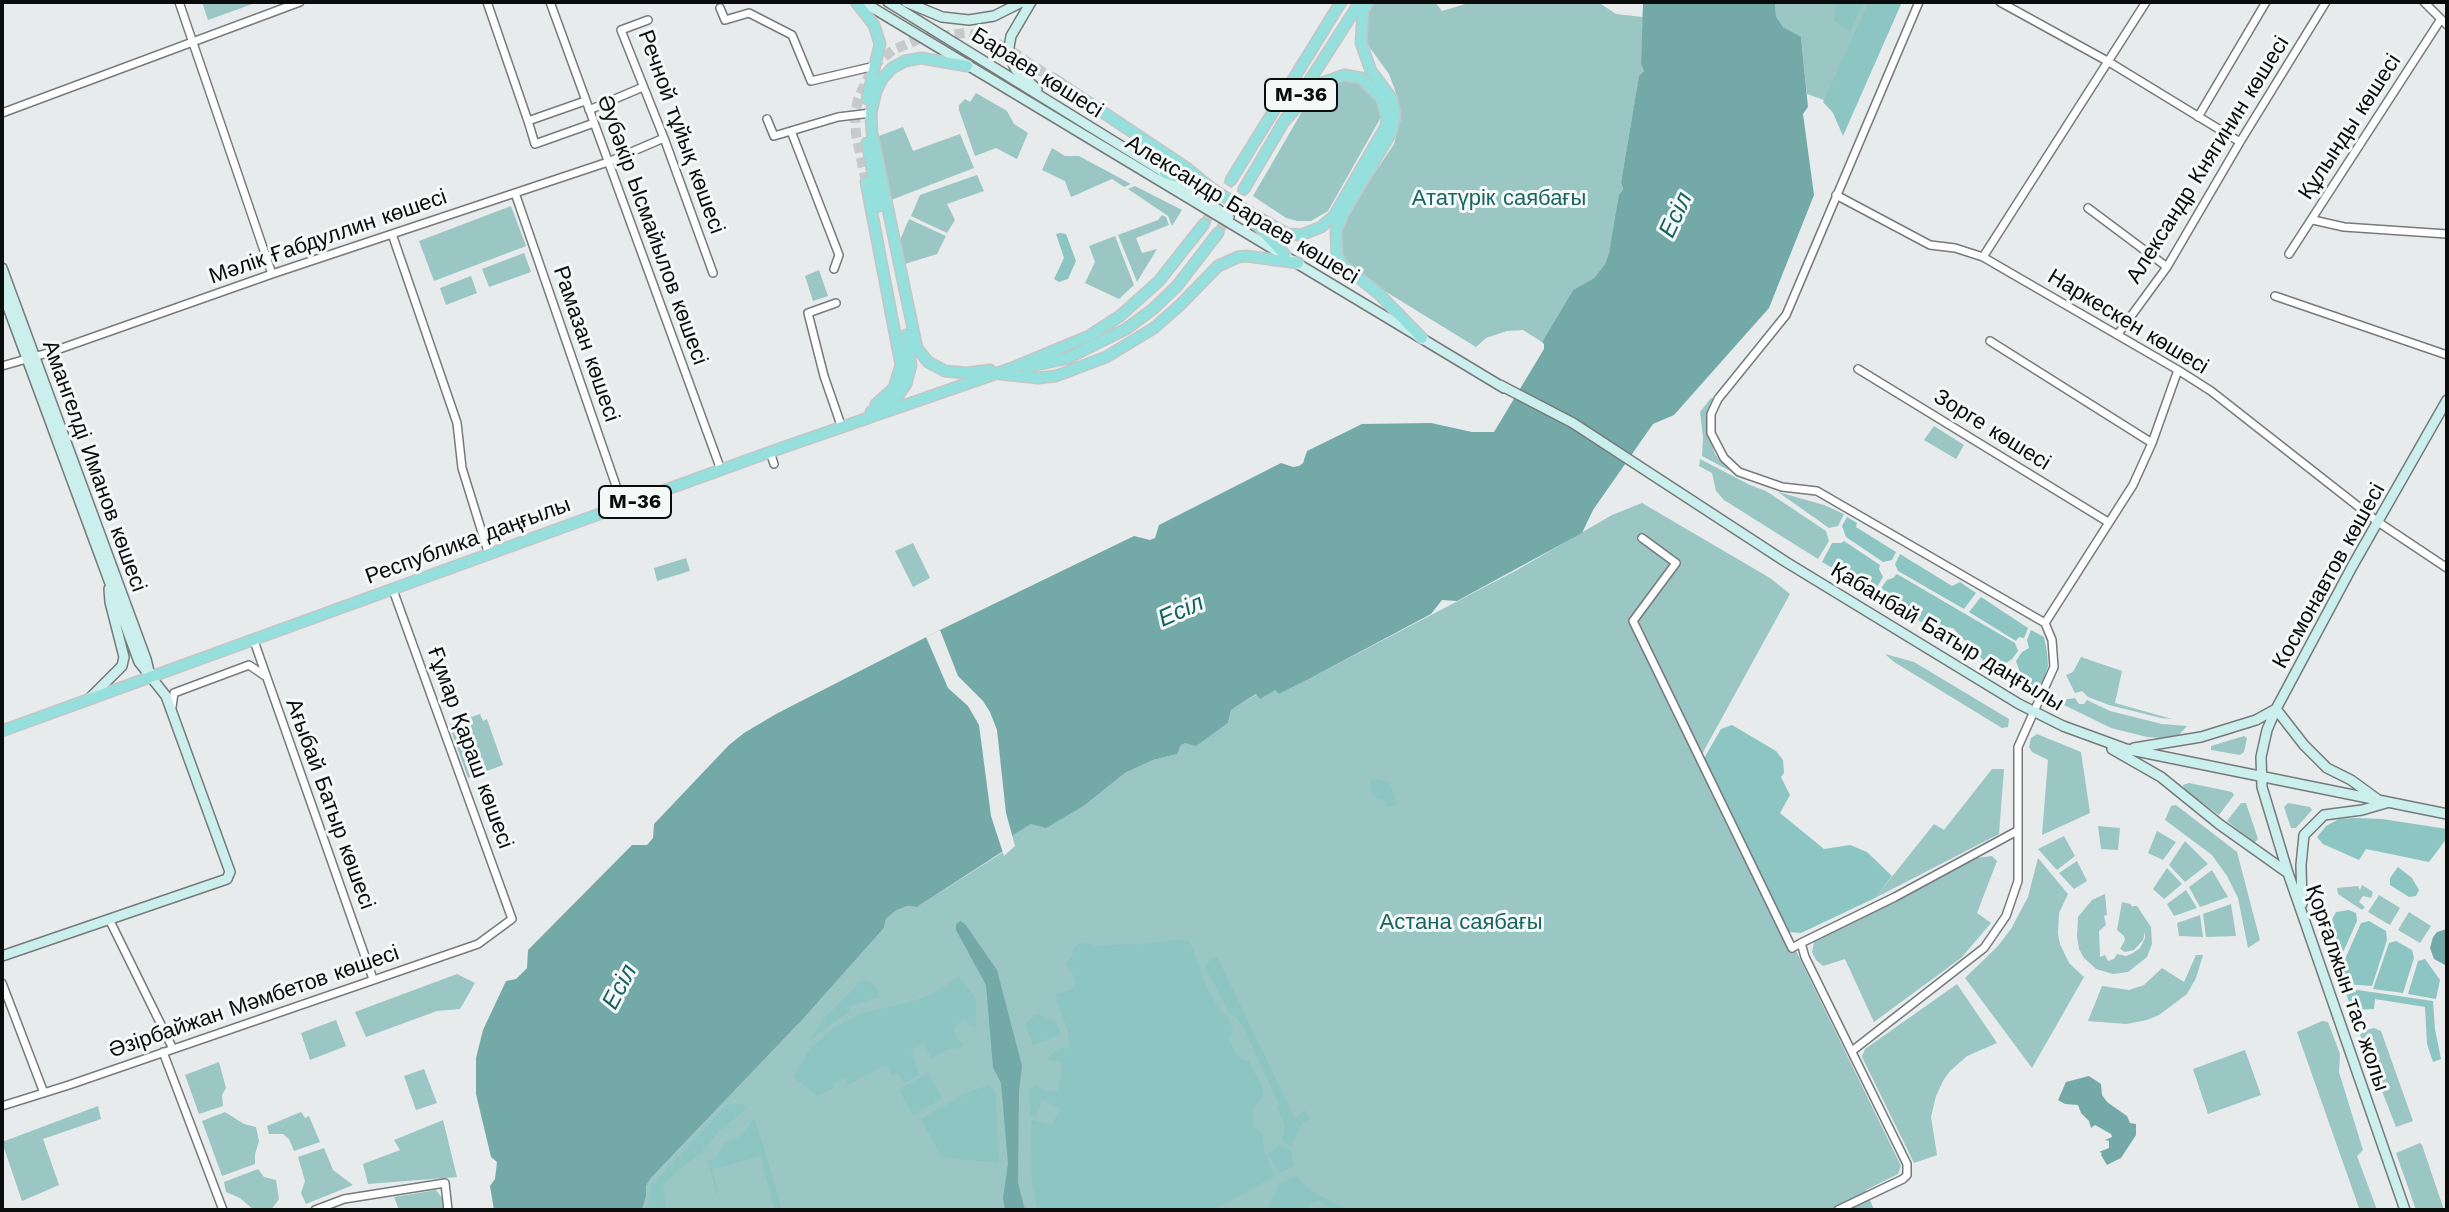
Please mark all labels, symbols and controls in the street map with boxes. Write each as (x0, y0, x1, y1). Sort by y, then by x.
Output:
street label: Бараев көшесі (966, 22, 1108, 124)
street label: Речной тұйық көшесі (632, 27, 730, 237)
street label: Александр Княгинин көшесі (2121, 32, 2295, 288)
street label: Құлынды көшесі (2293, 49, 2407, 205)
road number: M-36 (1265, 79, 1337, 111)
street label: Әубәкір Ысмайылов көшесі (591, 92, 713, 368)
street label: Александр Бараев көшесі (1120, 130, 1364, 290)
street label: Мәлік Ғабдуллин көшесі (206, 184, 450, 290)
park label: Ататүрік саябағы (1412, 186, 1586, 212)
water label: Есіл (1653, 188, 1699, 242)
street label: Рамазан көшесі (547, 263, 625, 425)
street label: Наркескен көшесі (2043, 264, 2213, 380)
street label: Амангелді Иманов көшесі (36, 337, 152, 595)
street label: Зорге көшесі (1929, 384, 2055, 476)
street label: Космонавтов көшесі (2267, 479, 2391, 673)
road number: M-36 (599, 486, 671, 518)
street label: Республика даңғылы (362, 492, 574, 590)
street label: Қабанбай Батыр даңғылы (1826, 557, 2068, 717)
water label: Есіл (1154, 588, 1208, 634)
street label: Ғұмар Қараш көшесі (421, 644, 519, 852)
street label: Ағыбай Батыр көшесі (280, 695, 380, 913)
street label: Қорғалжын тас жолы (2299, 881, 2395, 1095)
park label: Астана саябағы (1380, 910, 1542, 936)
street label: Әзірбайжан Мәмбетов көшесі (105, 940, 403, 1064)
water label: Есіл (596, 960, 644, 1014)

